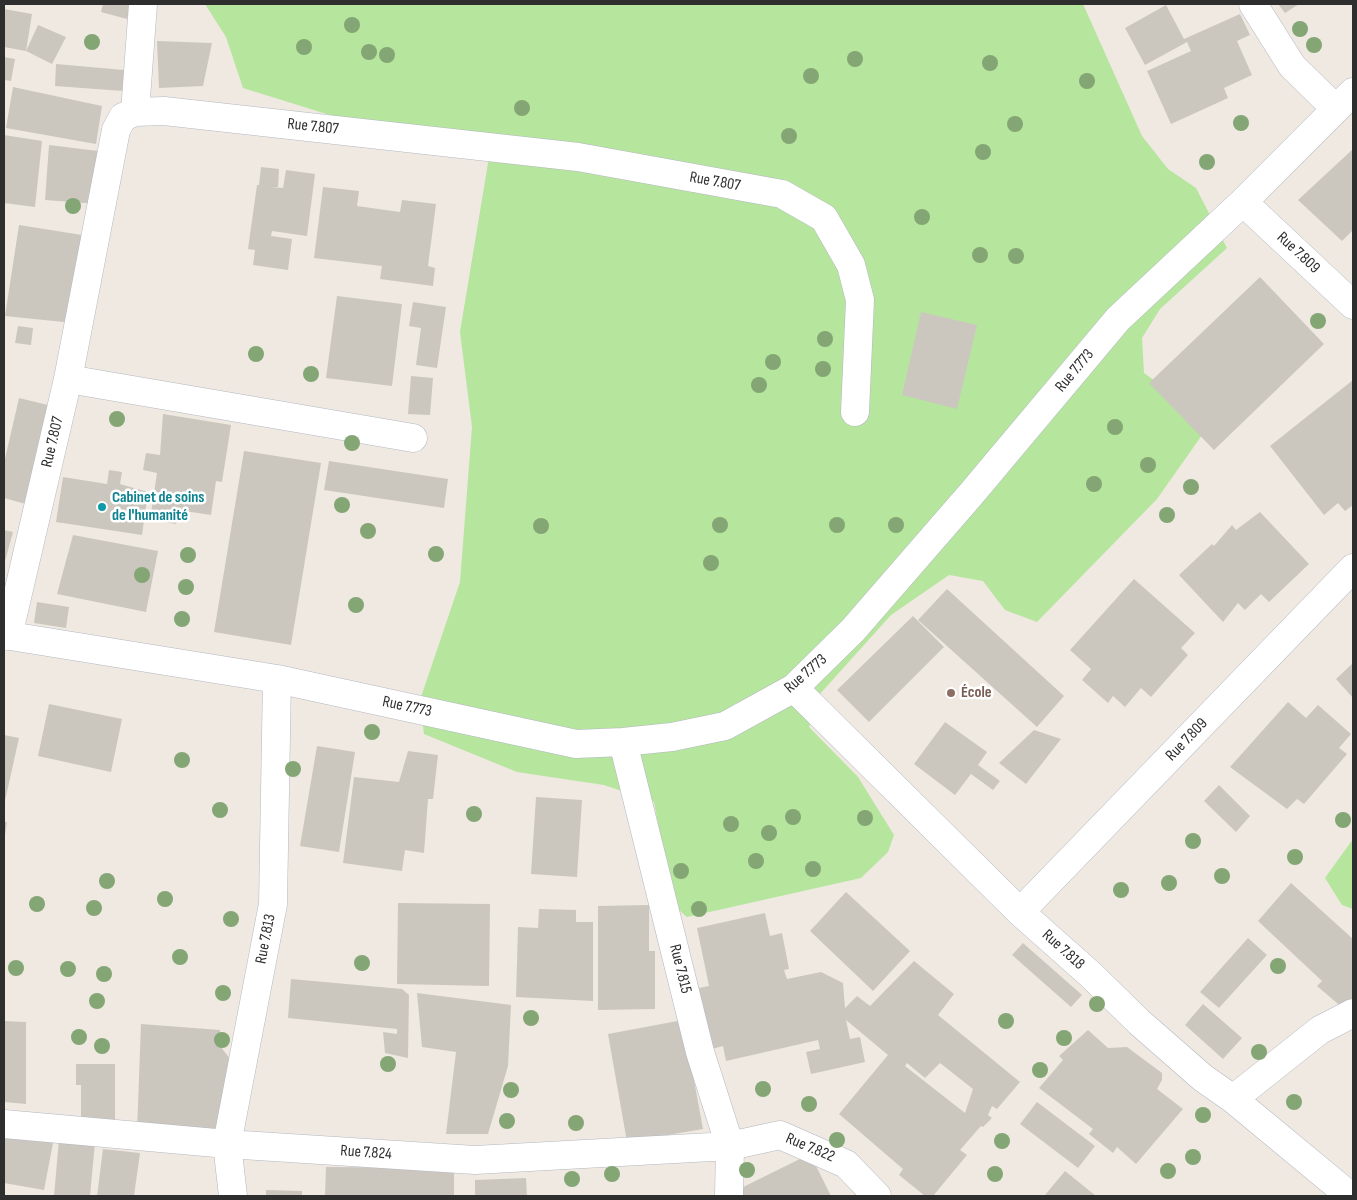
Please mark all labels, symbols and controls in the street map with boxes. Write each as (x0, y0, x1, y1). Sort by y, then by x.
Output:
street label: Rue 7.807 (286, 115, 340, 139)
street label: Rue 7.807 (688, 168, 742, 196)
street label: Rue 7.809 (1272, 228, 1324, 278)
street label: Rue 7.773 (1052, 346, 1098, 396)
street label: Rue 7.807 (38, 415, 68, 469)
place label: Cabinet de soins de l'humanité (112, 488, 204, 526)
marker: Cabinet de soins de l'humanité (96, 501, 108, 513)
street label: Rue 7.773 (781, 650, 831, 698)
place label: École (961, 683, 992, 703)
marker: École (945, 687, 957, 699)
street label: Rue 7.773 (381, 692, 433, 722)
street label: Rue 7.809 (1162, 715, 1212, 765)
street label: Rue 7.813 (252, 912, 280, 966)
street label: Rue 7.818 (1038, 926, 1088, 974)
street label: Rue 7.815 (665, 942, 695, 996)
street label: Rue 7.822 (783, 1129, 837, 1167)
street label: Rue 7.824 (340, 1142, 392, 1164)

